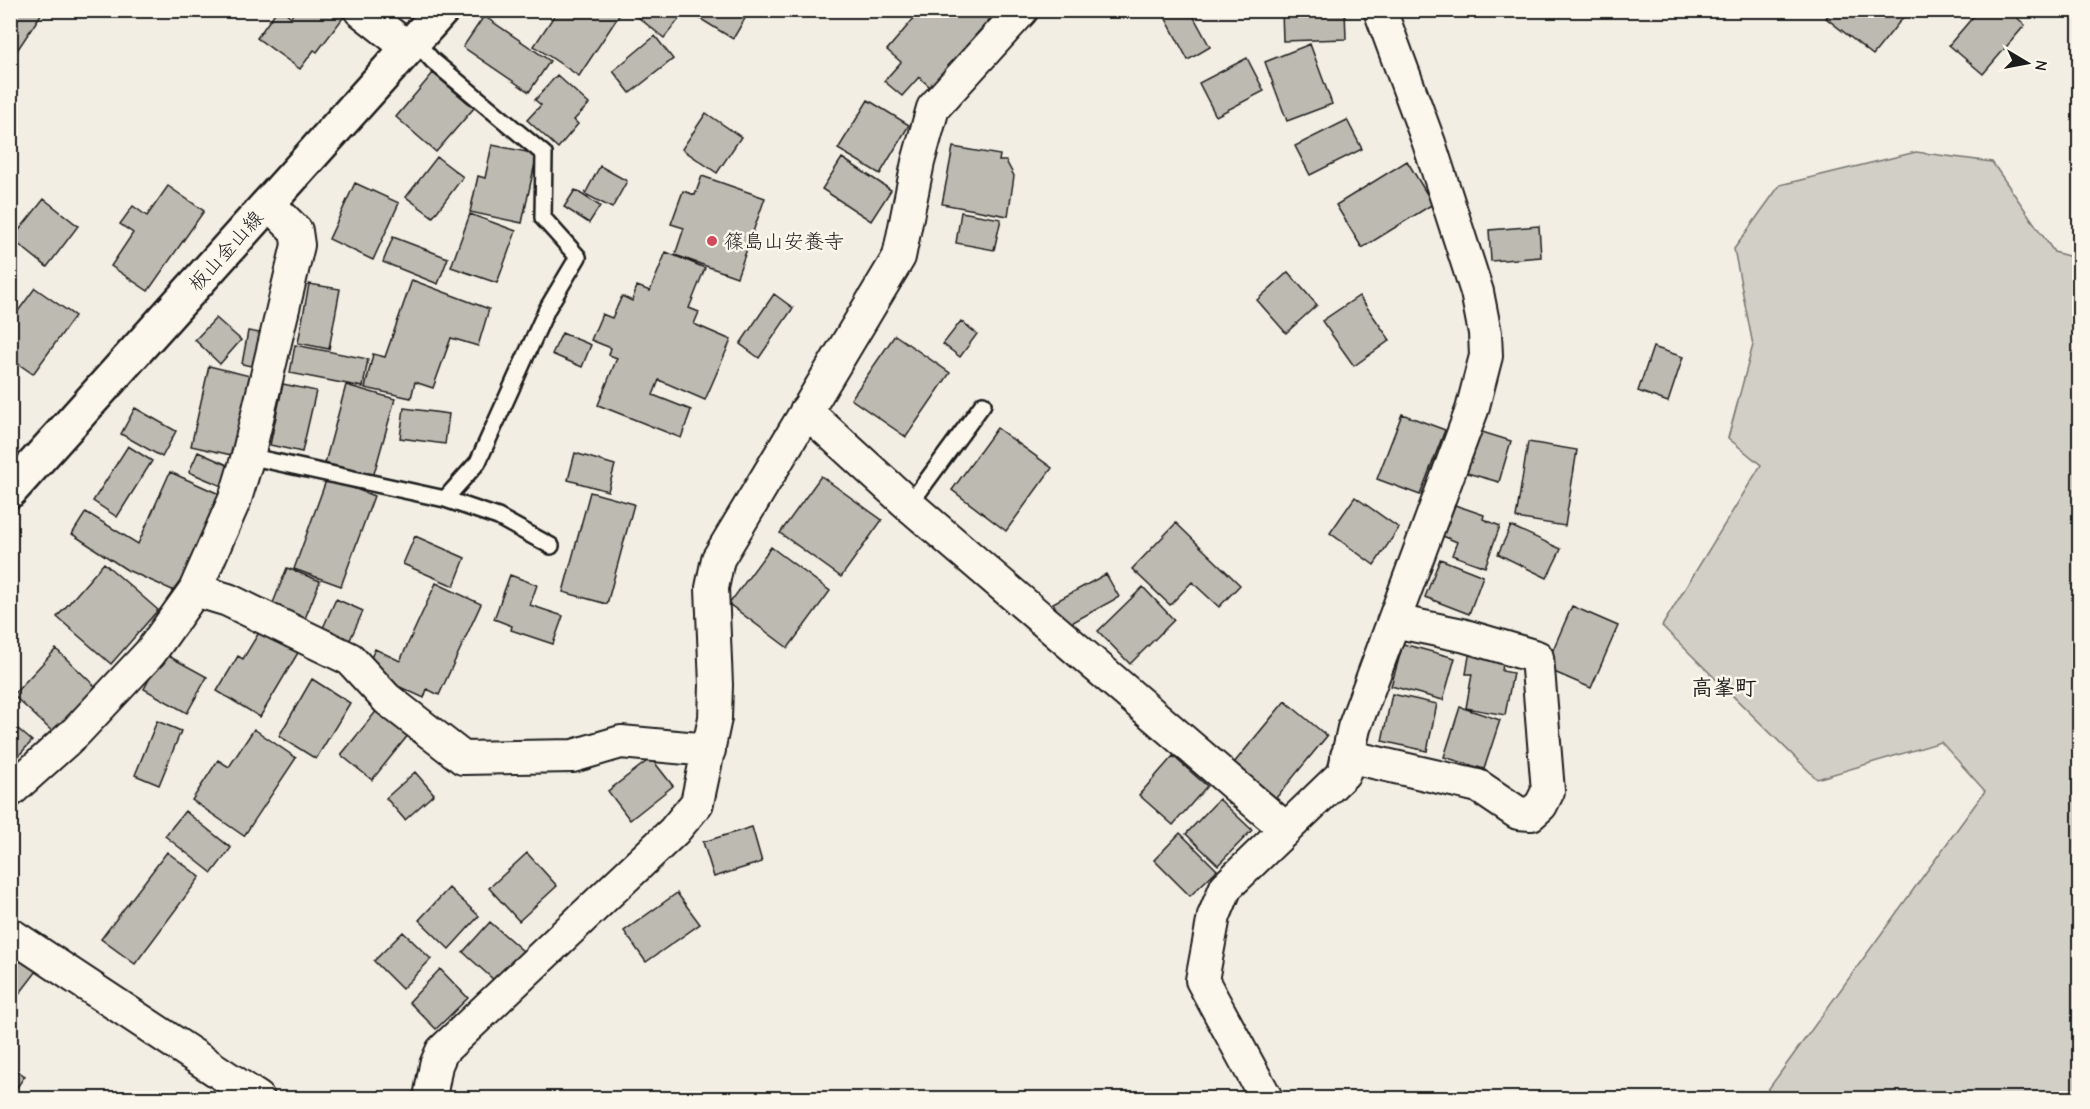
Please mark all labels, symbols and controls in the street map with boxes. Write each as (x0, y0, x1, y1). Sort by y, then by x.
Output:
north arrow (1997, 33, 2057, 93)
text: N (2031, 59, 2051, 72)
street label: 板山金山線 (184, 206, 268, 296)
place label: 篠島山安養寺 (724, 230, 844, 253)
marker: 篠島山安養寺 (705, 234, 719, 248)
district label: 高峯町 (1691, 675, 1757, 701)

